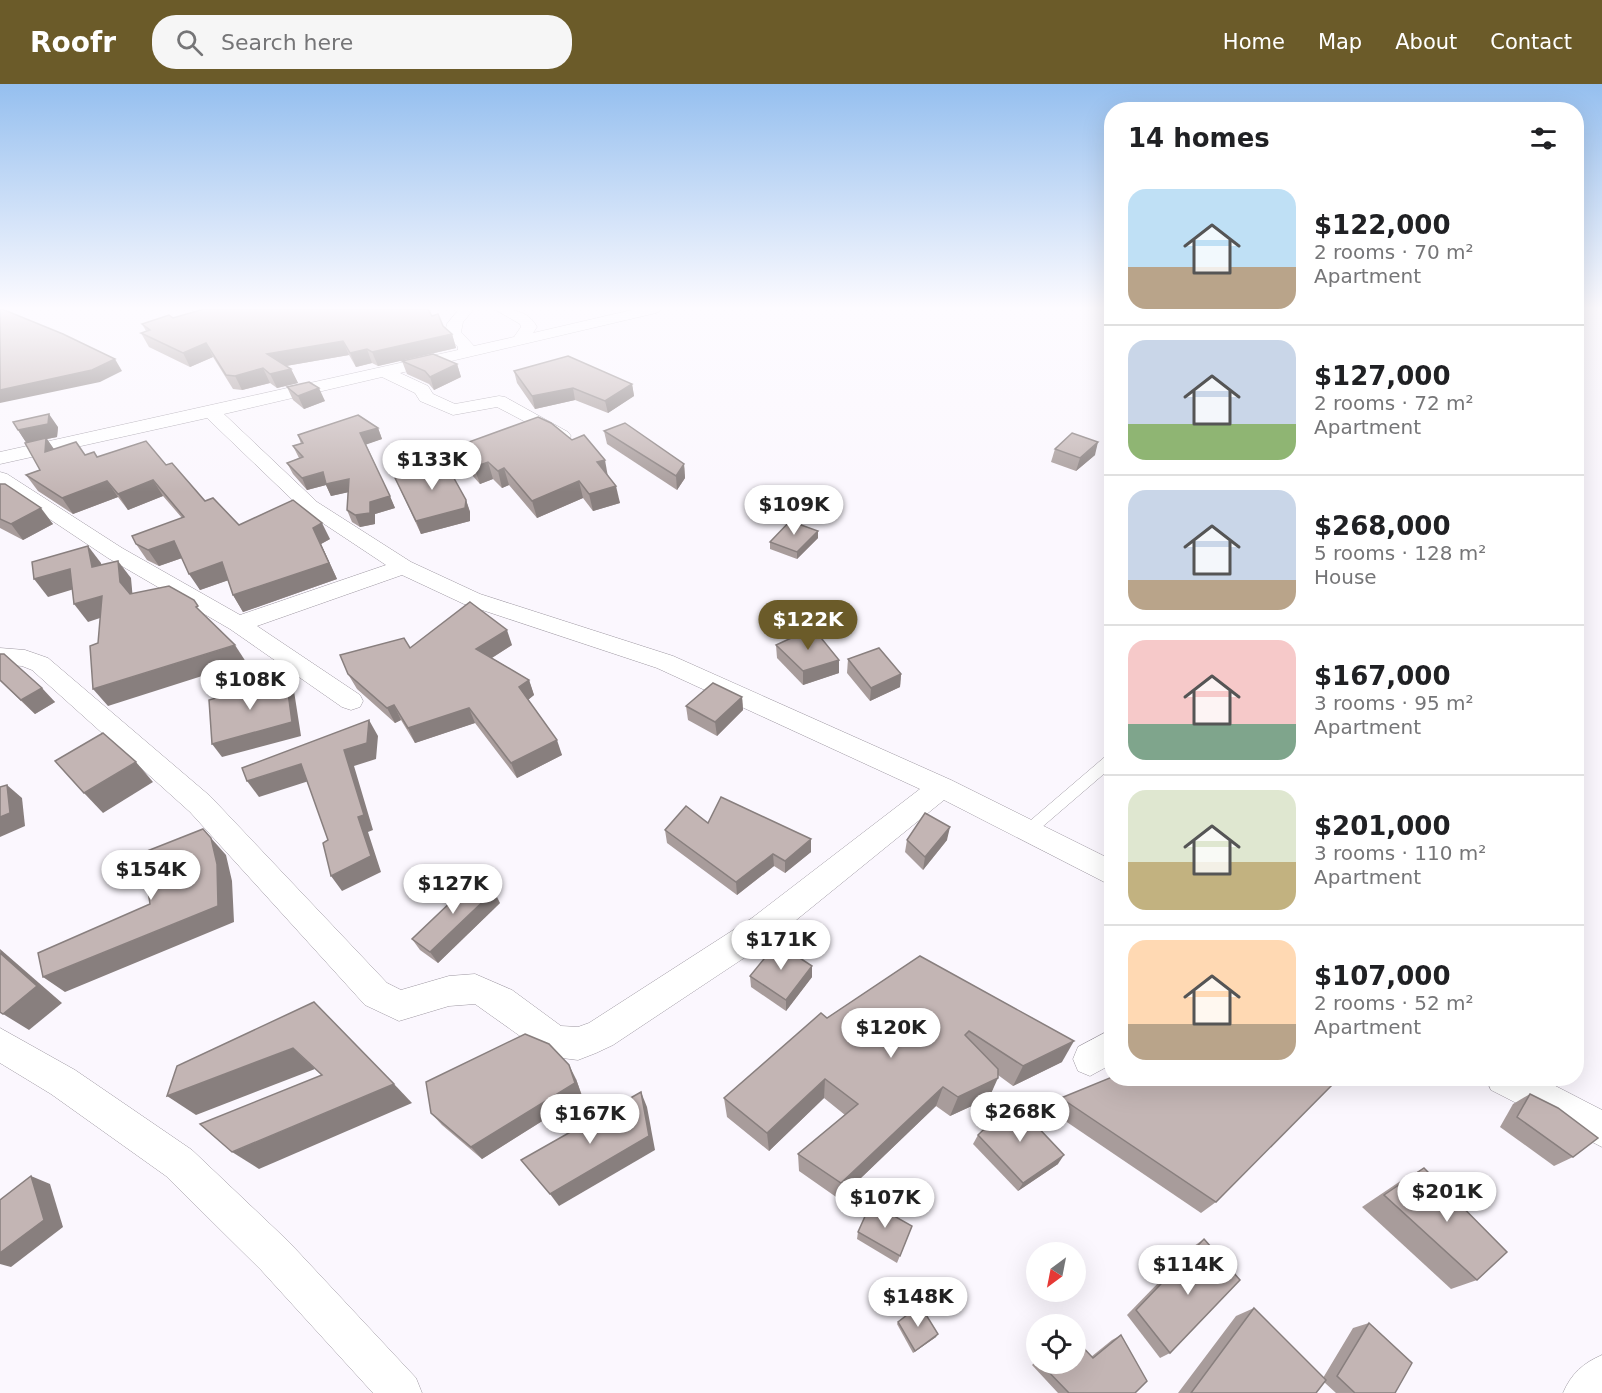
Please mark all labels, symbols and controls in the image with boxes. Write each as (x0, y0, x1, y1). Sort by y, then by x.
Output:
search box (152, 15, 572, 69)
text: Roofr (30, 26, 116, 59)
icon: search (173, 26, 206, 59)
text: Search here (221, 30, 353, 55)
text: Home (1223, 30, 1285, 54)
text: Map (1318, 30, 1362, 54)
text: About (1395, 30, 1457, 54)
text: Contact (1490, 30, 1572, 54)
icon: filters (1527, 122, 1560, 155)
text: 14 homes (1128, 123, 1270, 153)
text: $122,000 (1314, 210, 1451, 240)
icon: home (1176, 213, 1248, 285)
text: 2 rooms · 70 m² (1314, 240, 1474, 264)
text: Apartment (1314, 264, 1421, 288)
text: $127,000 (1314, 361, 1451, 391)
icon: home (1176, 364, 1248, 436)
text: 2 rooms · 72 m² (1314, 391, 1474, 415)
text: Apartment (1314, 415, 1421, 439)
pin: $133K (390, 440, 474, 491)
text: $133K (396, 447, 468, 471)
pin: $109K (752, 485, 836, 536)
text: $109K (758, 492, 830, 516)
text: $268,000 (1314, 511, 1451, 541)
icon: home (1176, 514, 1248, 586)
text: 5 rooms · 128 m² (1314, 541, 1486, 565)
text: House (1314, 565, 1377, 589)
pin: $122K (766, 600, 850, 651)
text: $122K (772, 607, 844, 631)
pin: $108K (208, 660, 292, 711)
text: $167,000 (1314, 661, 1451, 691)
icon: home (1176, 664, 1248, 736)
text: $108K (214, 667, 286, 691)
text: 3 rooms · 95 m² (1314, 691, 1474, 715)
text: Apartment (1314, 715, 1421, 739)
text: $201,000 (1314, 811, 1451, 841)
icon: home (1176, 814, 1248, 886)
text: 3 rooms · 110 m² (1314, 841, 1486, 865)
pin: $154K (109, 850, 193, 901)
text: $154K (115, 857, 187, 881)
pin: $127K (411, 864, 495, 915)
text: Apartment (1314, 865, 1421, 889)
text: $127K (417, 871, 489, 895)
pin: $171K (739, 920, 823, 971)
text: $171K (745, 927, 817, 951)
text: $107,000 (1314, 961, 1451, 991)
icon: home (1176, 964, 1248, 1036)
text: 2 rooms · 52 m² (1314, 991, 1474, 1015)
pin: $120K (849, 1008, 933, 1059)
text: $120K (855, 1015, 927, 1039)
text: Apartment (1314, 1015, 1421, 1039)
pin: $268K (978, 1092, 1062, 1143)
pin: $167K (548, 1094, 632, 1145)
text: $268K (984, 1099, 1056, 1123)
text: $167K (554, 1101, 626, 1125)
pin: $201K (1405, 1172, 1489, 1223)
pin: $107K (843, 1178, 927, 1229)
text: $201K (1411, 1179, 1483, 1203)
text: $107K (849, 1185, 921, 1209)
north arrow (1026, 1242, 1086, 1302)
map controls (1026, 1242, 1086, 1374)
pin: $114K (1146, 1245, 1230, 1296)
text: $114K (1152, 1252, 1224, 1276)
pin: $148K (876, 1277, 960, 1328)
text: $148K (882, 1284, 954, 1308)
button: locate (1026, 1314, 1086, 1374)

